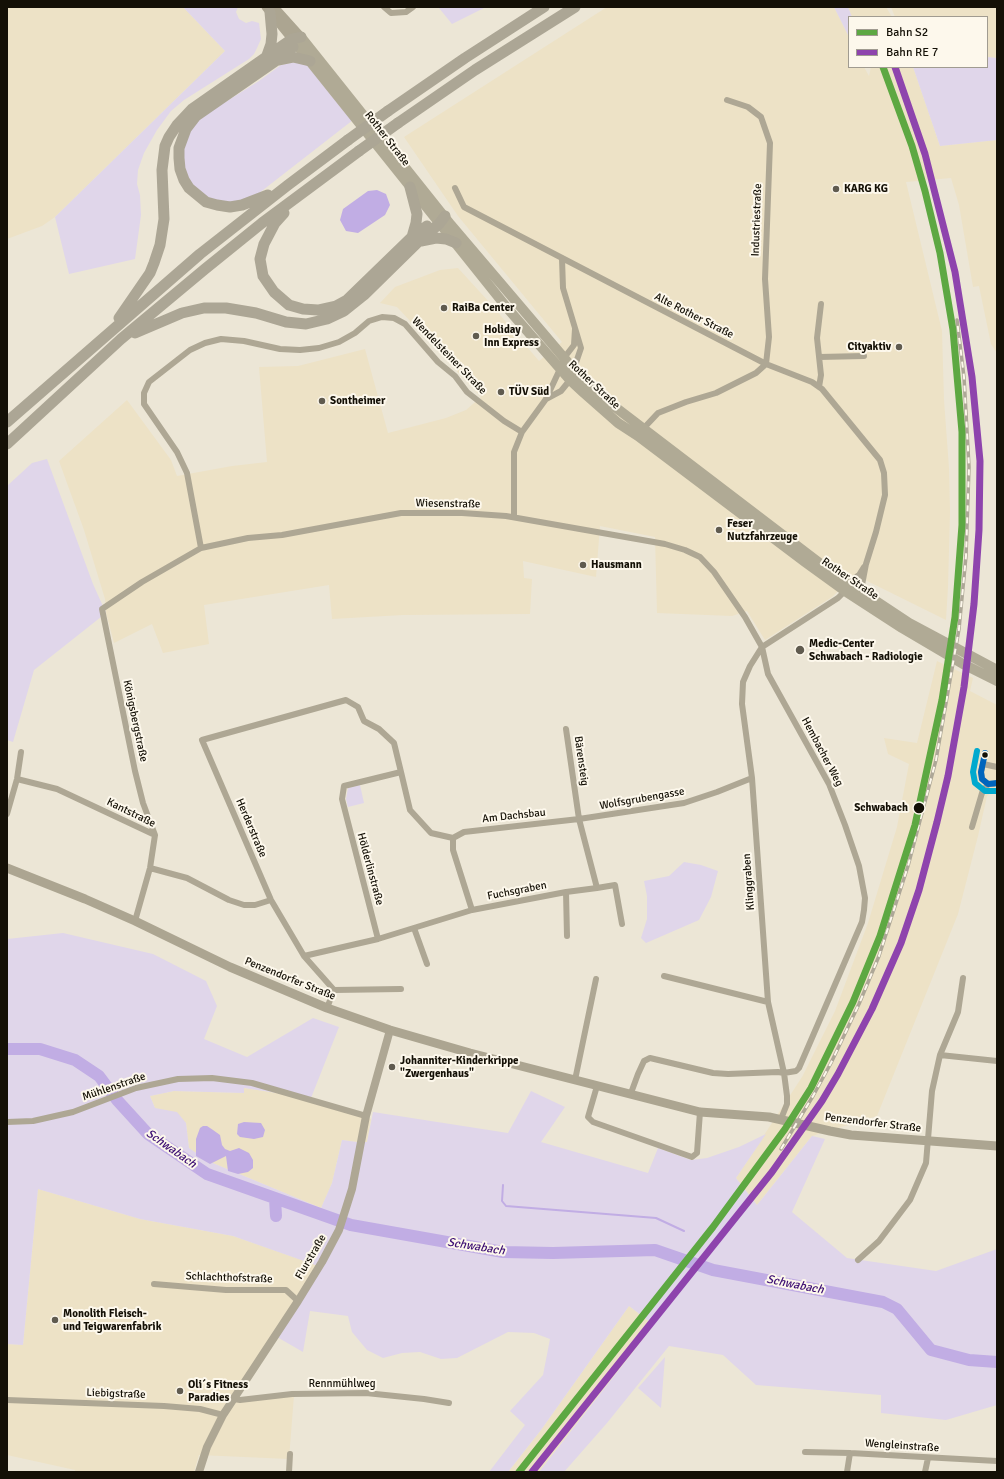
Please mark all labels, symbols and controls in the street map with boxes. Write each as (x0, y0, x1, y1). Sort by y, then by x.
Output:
legend (848, 16, 988, 68)
text: Bahn S2 (886, 25, 928, 40)
text: Bahn RE 7 (886, 45, 938, 60)
street label: Rother Straße (362, 109, 412, 169)
place label: KARG KG (844, 182, 888, 196)
street label: Industriestraße (749, 183, 765, 257)
marker: KARG KG (831, 184, 841, 194)
street label: Alte Rother Straße (652, 290, 736, 342)
place label: RaiBa Center (452, 301, 514, 315)
marker: RaiBa Center (439, 303, 449, 313)
street label: Wendelsteiner Straße (409, 315, 489, 397)
place label: Holiday Inn Express (484, 323, 539, 349)
marker: Holiday Inn Express (471, 331, 481, 341)
place label: Cityaktiv (847, 340, 891, 354)
marker: Cityaktiv (894, 342, 904, 352)
street label: Rother Straße (565, 358, 623, 412)
place label: TÜV Süd (509, 385, 549, 399)
marker: TÜV Süd (496, 387, 506, 397)
place label: Sontheimer (330, 394, 385, 408)
marker: Sontheimer (317, 396, 327, 406)
street label: Wiesenstraße (416, 497, 480, 511)
place label: Feser Nutzfahrzeuge (727, 517, 798, 543)
marker: Feser Nutzfahrzeuge (714, 525, 724, 535)
street label: Rother Straße (819, 555, 881, 603)
place label: Hausmann (591, 558, 642, 572)
marker: Hausmann (578, 560, 588, 570)
place label: Medic-Center Schwabach - Radiologie (809, 637, 923, 663)
marker: Medic-Center Schwabach - Radiologie (794, 644, 806, 656)
street label: Königsbergstraße (120, 679, 150, 763)
street label: Hembacher Weg (798, 715, 846, 789)
street label: Bärensteig (571, 735, 591, 787)
unlabelled marker (980, 750, 990, 760)
street label: Wolfsgrubengasse (599, 785, 685, 813)
street label: Kantstraße (104, 796, 158, 830)
street label: Herderstraße (233, 796, 269, 860)
place label: Schwabach (854, 801, 908, 815)
marker: Schwabach (912, 801, 926, 815)
street label: Am Dachsbau (482, 806, 546, 826)
street label: Hölderlinstraße (354, 831, 386, 907)
street label: Klinggraben (740, 853, 758, 911)
street label: Fuchsgraben (486, 879, 548, 903)
street label: Penzendorfer Straße (243, 955, 337, 1003)
place label: Johanniter-Kinderkrippe "Zwergenhaus" (400, 1054, 519, 1080)
marker: Johanniter-Kinderkrippe "Zwergenhaus" (387, 1062, 397, 1072)
street label: Mühlenstraße (81, 1070, 147, 1104)
street label: Penzendorfer Straße (824, 1111, 922, 1135)
water label: Schwabach (143, 1127, 199, 1171)
street label: Flurstraße (293, 1232, 329, 1282)
water label: Schwabach (446, 1235, 506, 1259)
street label: Schlachthofstraße (185, 1270, 273, 1286)
water label: Schwabach (765, 1272, 825, 1298)
place label: Monolith Fleisch- und Teigwarenfabrik (63, 1307, 161, 1333)
marker: Monolith Fleisch- und Teigwarenfabrik (50, 1315, 60, 1325)
street label: Rennmühlweg (308, 1377, 376, 1391)
place label: Oli´s Fitness Paradies (188, 1378, 248, 1404)
street label: Liebigstraße (86, 1386, 146, 1402)
marker: Oli´s Fitness Paradies (175, 1386, 185, 1396)
street label: Wengleinstraße (864, 1437, 940, 1455)

